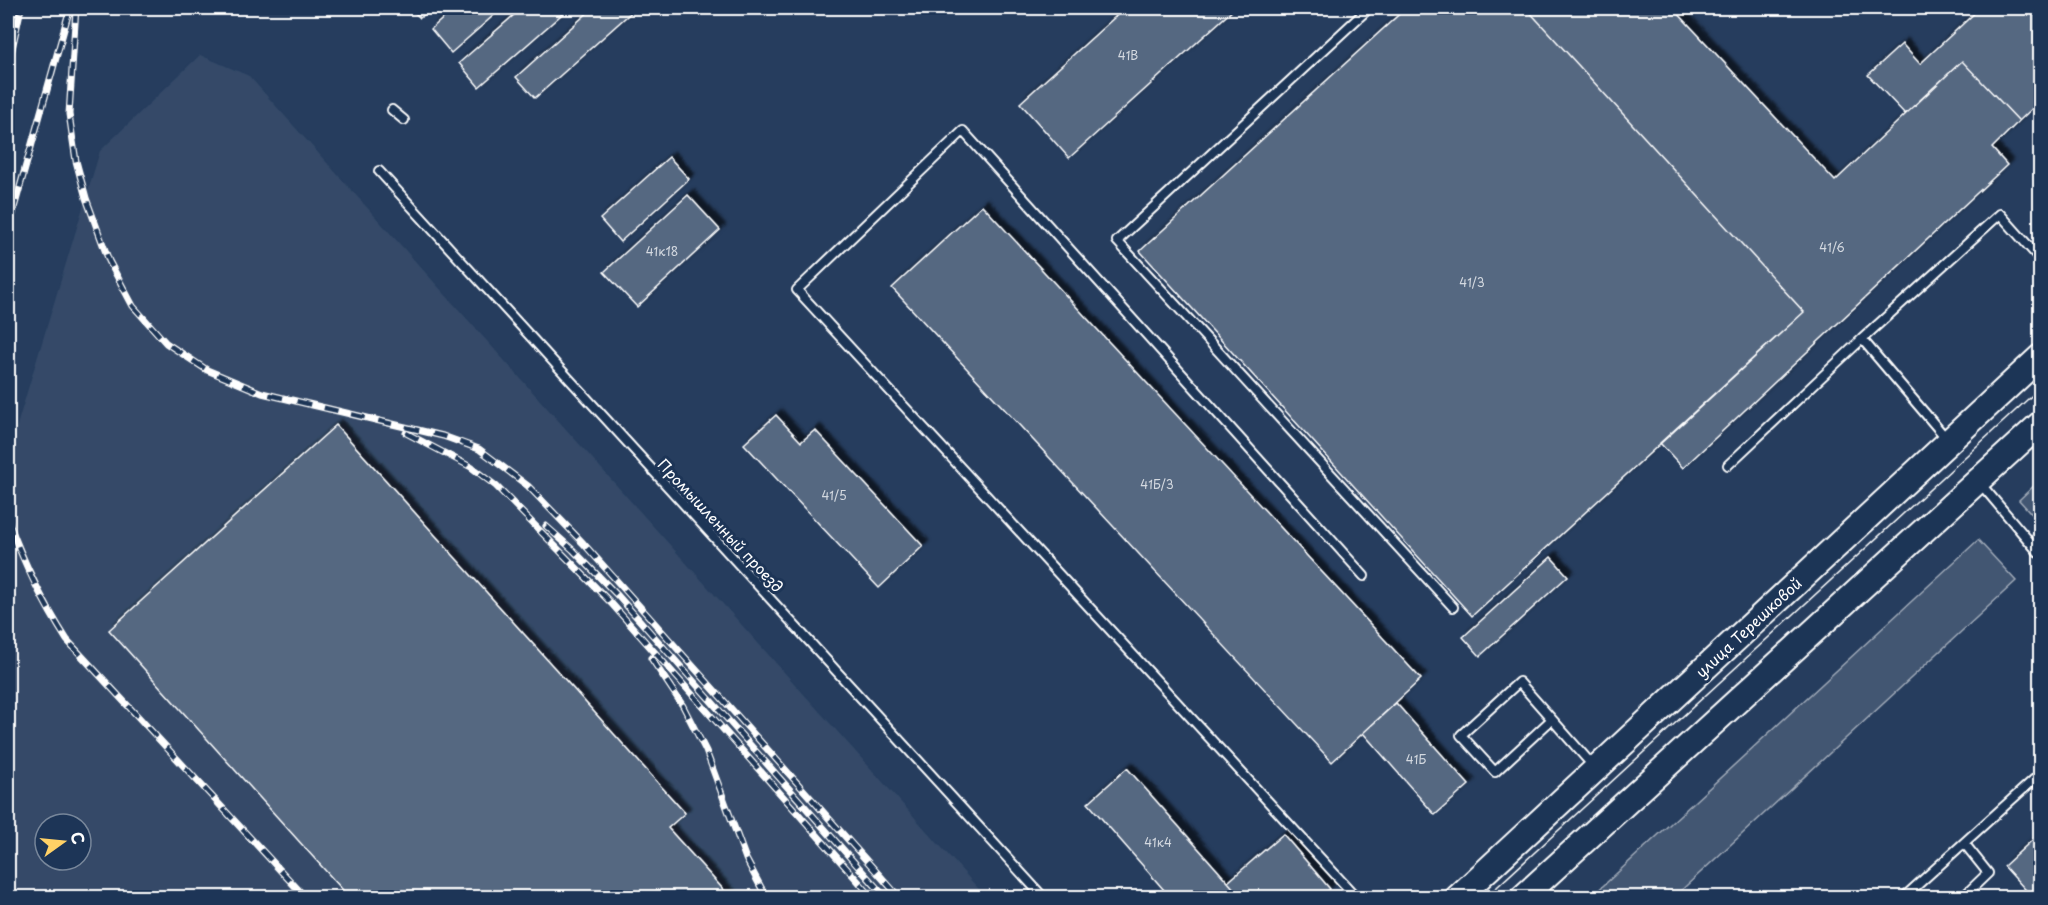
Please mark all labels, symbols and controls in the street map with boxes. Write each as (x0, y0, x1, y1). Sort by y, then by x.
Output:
house number: 41В (1118, 46, 1138, 64)
house number: 41/6 (1819, 238, 1845, 256)
house number: 41к18 (646, 242, 678, 260)
house number: 41/3 (1459, 273, 1485, 291)
street label: Промышленный проезд (653, 453, 789, 597)
house number: 41Б/3 (1140, 475, 1174, 493)
house number: 41/5 (821, 486, 847, 504)
street label: улица Терешковой (1690, 571, 1806, 683)
house number: 41Б (1406, 750, 1426, 768)
north arrow (33, 812, 93, 872)
text: С (65, 829, 92, 847)
house number: 41к4 (1144, 833, 1172, 851)

